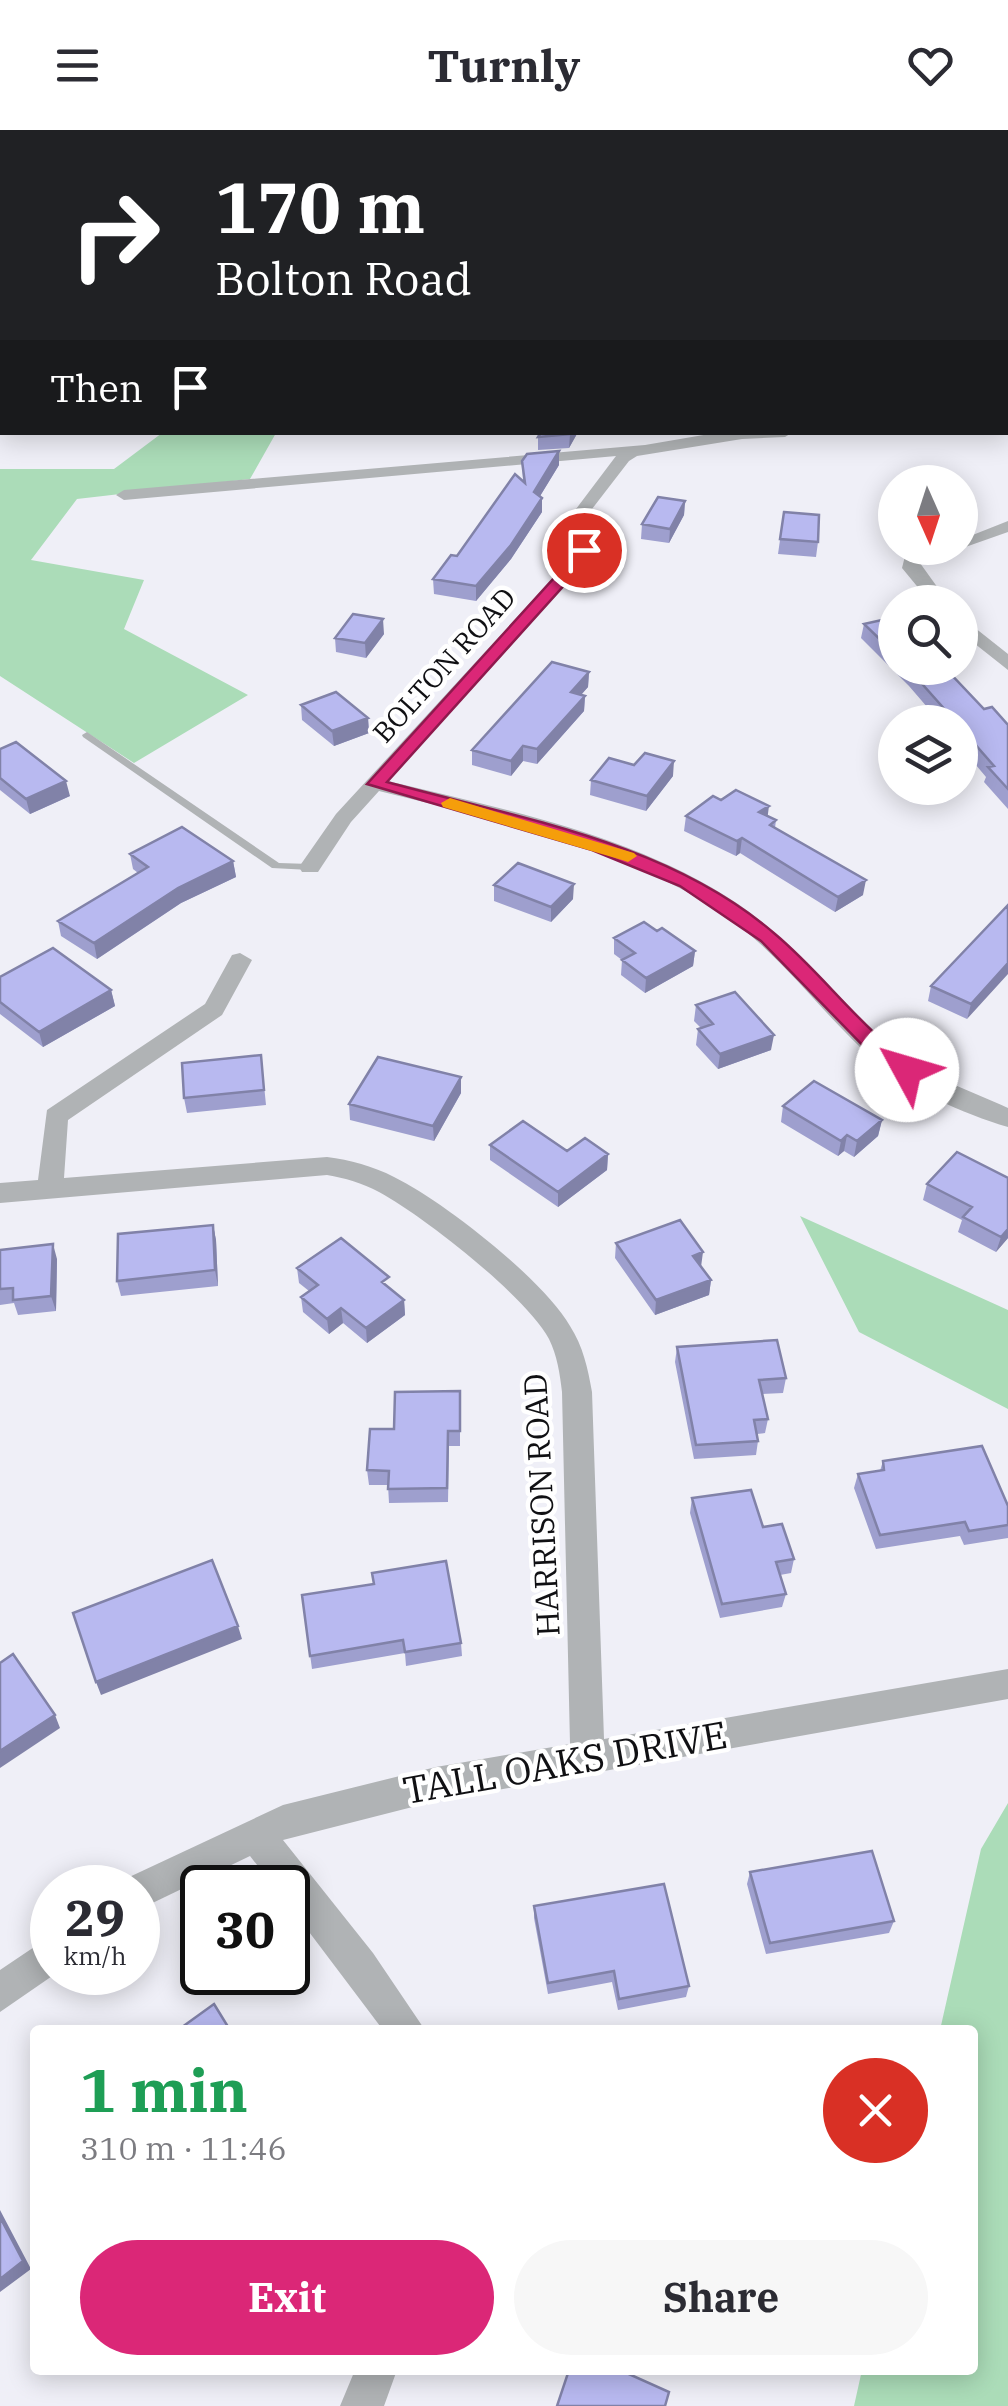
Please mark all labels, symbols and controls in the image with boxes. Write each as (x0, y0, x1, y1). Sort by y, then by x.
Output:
text: Turnly (428, 36, 580, 94)
icon: menu (50, 38, 105, 93)
icon: heart (903, 38, 958, 93)
text: 170 m (215, 161, 425, 252)
icon: right (50, 170, 180, 300)
text: Bolton Road (215, 249, 472, 307)
icon: arrive (163, 360, 218, 415)
text: Then (50, 363, 143, 412)
north arrow (878, 465, 978, 565)
map controls (878, 465, 978, 805)
pin (542, 508, 627, 593)
icon: arrive (557, 523, 612, 578)
street label: BOLTON ROAD (364, 579, 523, 750)
button: search (878, 585, 978, 685)
button: layers (878, 705, 978, 805)
position arrow (855, 1018, 959, 1122)
street label: HARRISON ROAD (513, 1373, 569, 1638)
street label: TALL OAKS DRIVE (399, 1709, 731, 1814)
speed limit sign: 30 (180, 1865, 310, 1995)
text: 29 (65, 1885, 125, 1950)
text: km/h (63, 1939, 127, 1972)
text: 1 min (80, 2050, 248, 2129)
button: close (823, 2058, 928, 2163)
text: 310 m · 11:46 (80, 2127, 287, 2169)
button: Exit (80, 2240, 494, 2355)
button: Share (514, 2240, 928, 2355)

